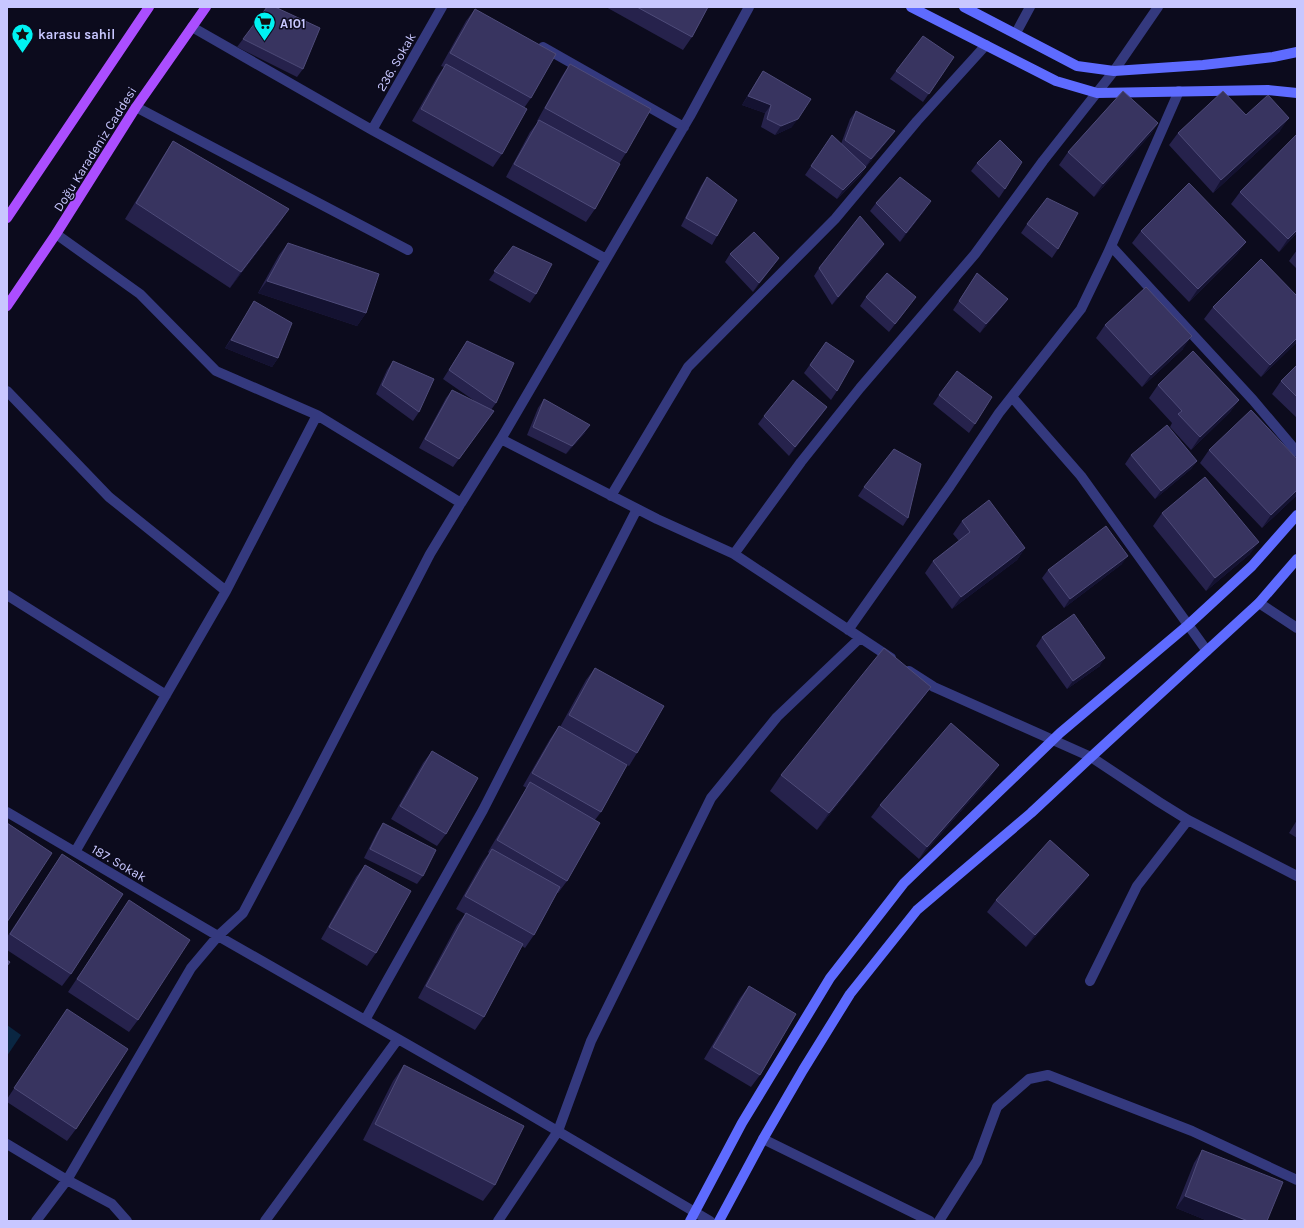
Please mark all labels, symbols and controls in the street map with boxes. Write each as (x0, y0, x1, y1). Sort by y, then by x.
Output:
supermarket icon: A101 (252, 10, 278, 43)
place label: A101 (280, 16, 306, 31)
place icon: karasu sahil (10, 21, 36, 54)
place label: karasu sahil (38, 27, 115, 42)
street label: 236. Sokak (373, 30, 419, 94)
street label: Doğu Karadeniz Caddesi (50, 84, 140, 214)
street label: 187. Sokak (89, 841, 149, 885)

